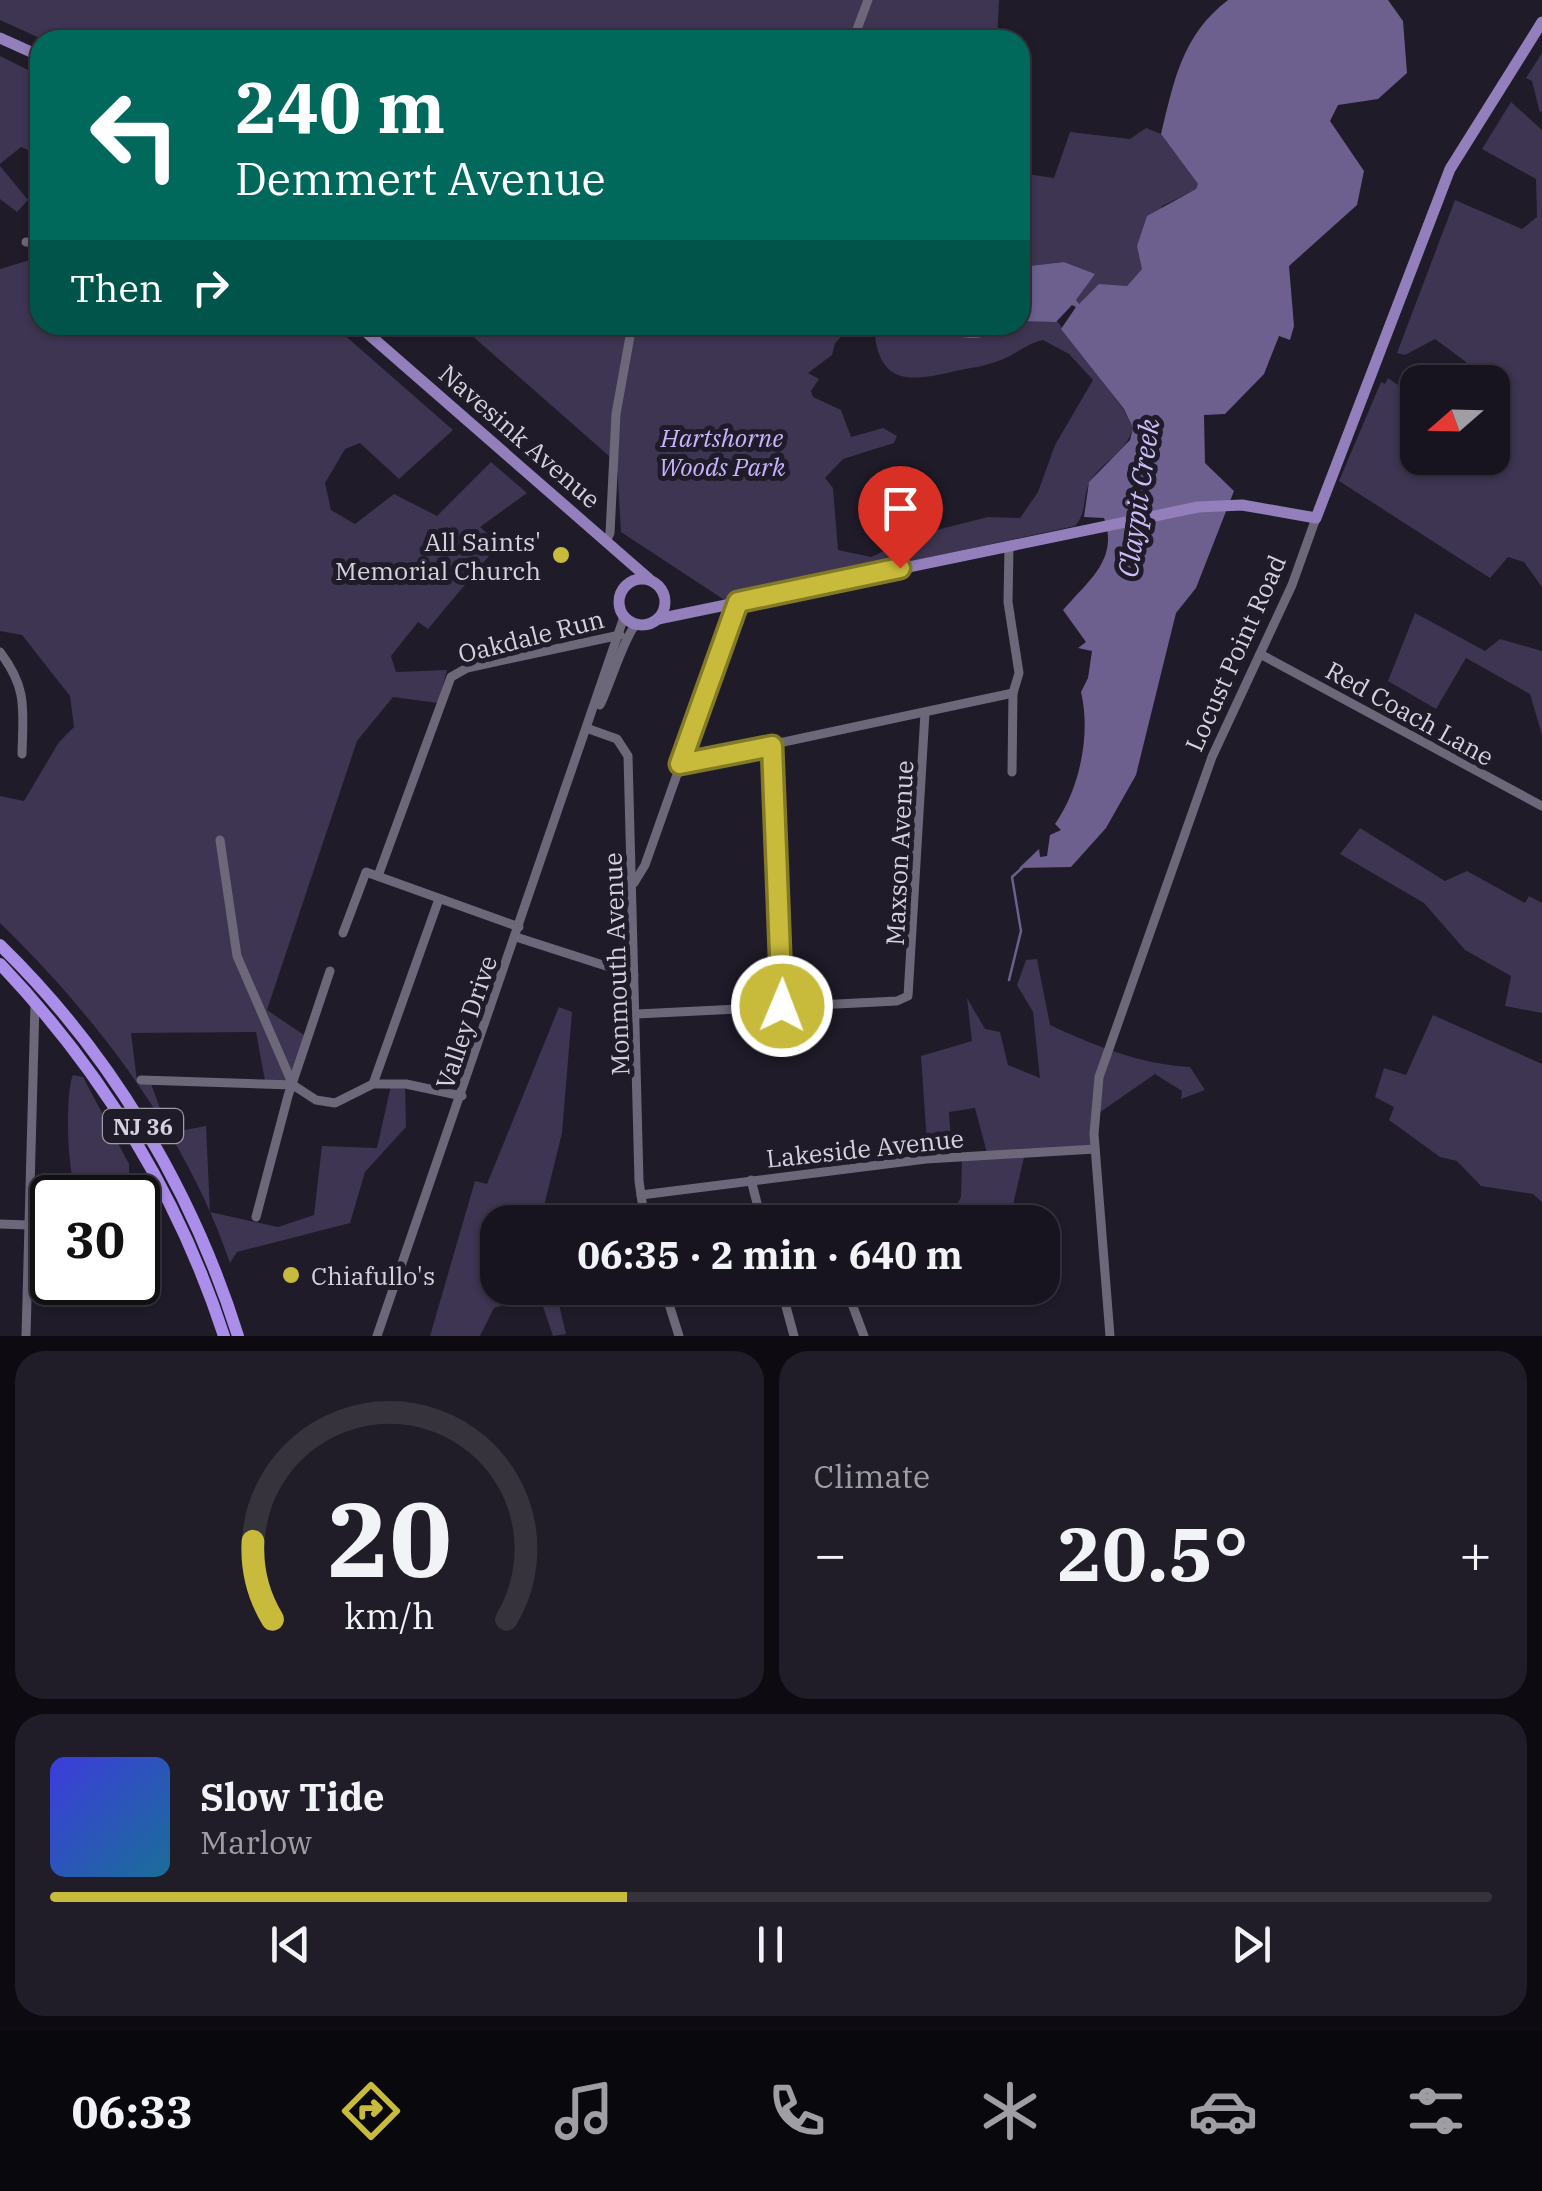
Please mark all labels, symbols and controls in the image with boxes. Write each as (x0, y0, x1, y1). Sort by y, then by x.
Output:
text: 240 m (235, 61, 445, 152)
icon: left (70, 70, 200, 200)
text: Demmert Avenue (235, 149, 606, 207)
icon: right (183, 260, 238, 315)
text: Then (70, 263, 163, 312)
street label: Navesink Avenue (432, 357, 608, 515)
north arrow (1400, 365, 1510, 475)
map controls (1400, 365, 1510, 475)
water label: Claypit Creek (1109, 416, 1167, 580)
park label: Hartshorne Woods Park (659, 421, 786, 483)
pin (858, 466, 943, 569)
icon: arrive (873, 481, 928, 536)
place label: All Saints' Memorial Church (335, 525, 541, 587)
marker: All Saints' Memorial Church (550, 544, 572, 566)
street label: Locust Point Road (1177, 550, 1293, 756)
street label: Oakdale Run (455, 602, 608, 670)
street label: Red Coach Lane (1320, 653, 1500, 773)
street label: Maxson Avenue (878, 760, 920, 946)
street label: Monmouth Avenue (596, 852, 636, 1076)
street label: Valley Drive (428, 951, 504, 1093)
position arrow (730, 954, 834, 1058)
road number: NJ 36 (103, 1109, 183, 1143)
street label: Lakeside Avenue (765, 1121, 965, 1175)
speed limit sign: 30 (30, 1175, 160, 1305)
text: 06:35 · 2 min · 640 m (577, 1230, 963, 1279)
place label: Chiafullo's (311, 1259, 435, 1292)
marker: Chiafullo's (280, 1264, 302, 1286)
text: Climate (814, 1455, 930, 1497)
text: 20 (327, 1470, 452, 1606)
text: 20.5° (1057, 1504, 1248, 1602)
text: − (814, 1518, 847, 1589)
text: + (1459, 1518, 1492, 1589)
text: km/h (344, 1592, 434, 1639)
text: Slow Tide (200, 1772, 385, 1821)
text: Marlow (200, 1821, 312, 1863)
icon: previous (263, 1917, 318, 1972)
icon: pause (743, 1917, 798, 1972)
icon: next (1224, 1917, 1279, 1972)
icon: directions (336, 2076, 406, 2146)
icon: music (549, 2076, 619, 2146)
icon: phone (762, 2076, 832, 2146)
icon: climate (975, 2076, 1045, 2146)
icon: car (1188, 2076, 1258, 2146)
icon: filters (1401, 2076, 1471, 2146)
text: 06:33 (71, 2082, 193, 2140)

